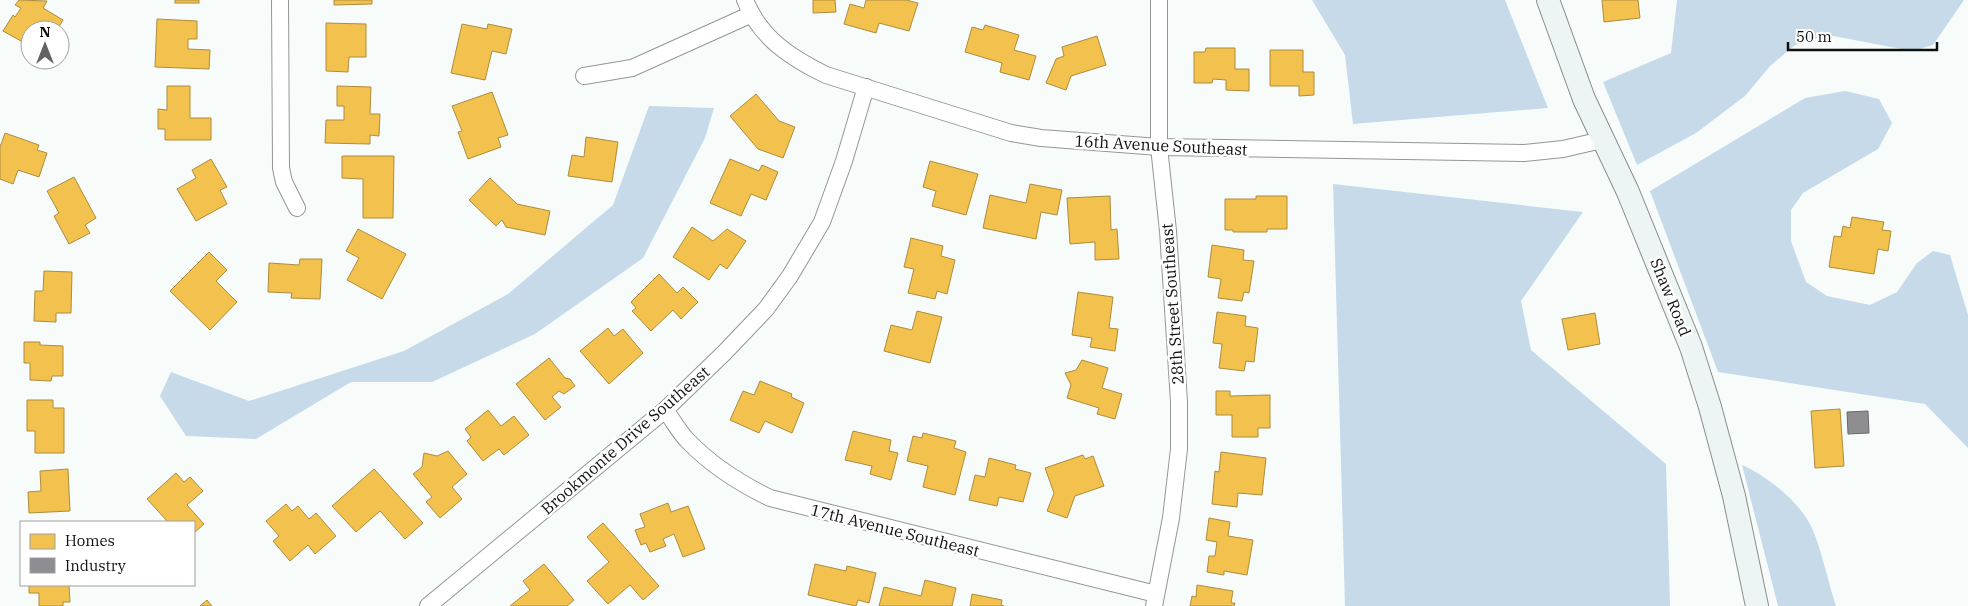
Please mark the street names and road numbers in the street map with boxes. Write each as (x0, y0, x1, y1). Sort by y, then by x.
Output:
street label: 16th Avenue Southeast (1074, 130, 1248, 160)
street label: 28th Street Southeast (1156, 222, 1188, 385)
street label: Shaw Road (1646, 255, 1696, 339)
street label: Brookmonte Drive Southeast (537, 361, 714, 519)
street label: 17th Avenue Southeast (809, 499, 982, 561)

